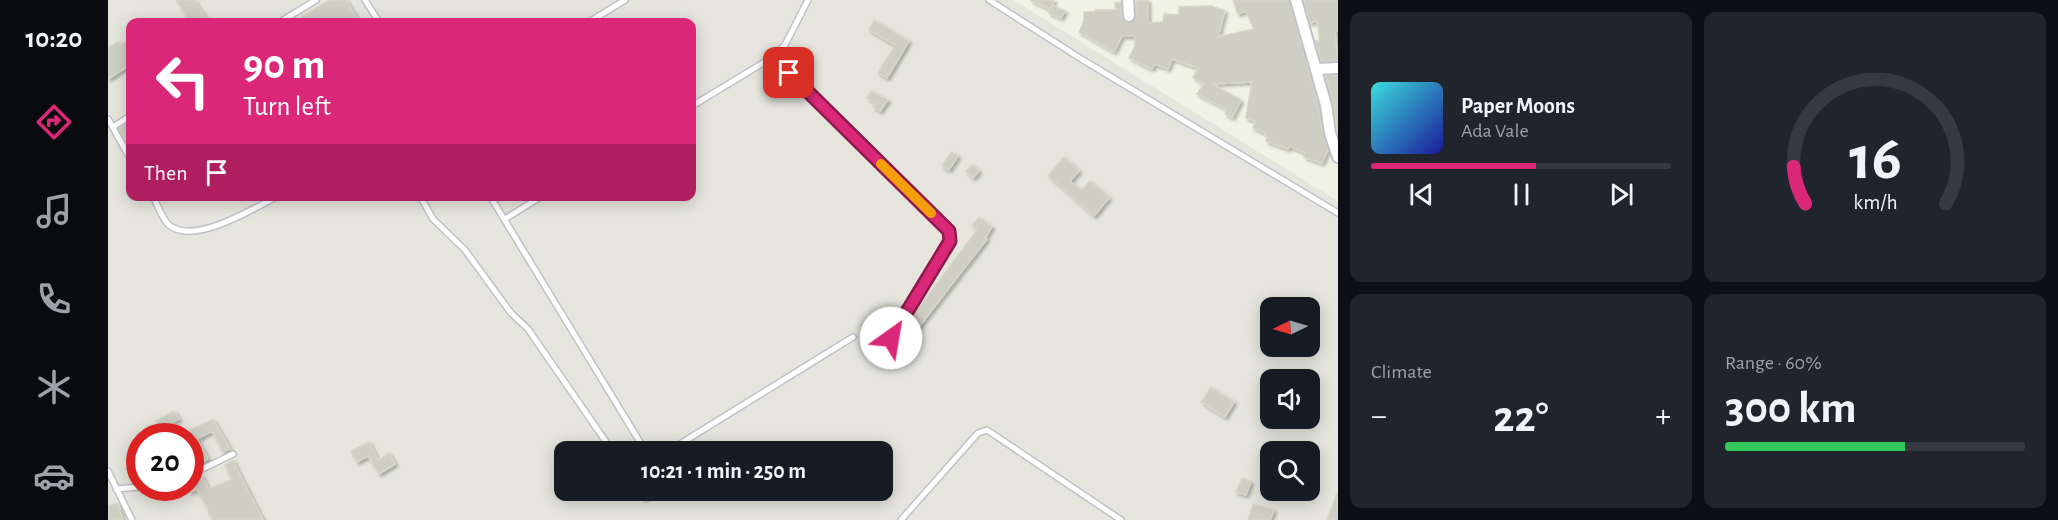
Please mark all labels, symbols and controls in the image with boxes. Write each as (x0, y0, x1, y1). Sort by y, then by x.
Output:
text: 10:20 (26, 25, 82, 52)
icon: left (144, 42, 222, 120)
text: 90 m (243, 44, 325, 86)
pin (763, 47, 814, 98)
icon: arrive (772, 56, 805, 89)
text: Turn left (243, 93, 331, 120)
text: Paper Moons (1461, 95, 1575, 117)
icon: directions (33, 101, 75, 143)
text: Ada Vale (1461, 121, 1529, 141)
text: 16 (1849, 128, 1901, 190)
icon: arrive (200, 156, 233, 189)
text: Then (144, 162, 188, 184)
icon: previous (1405, 178, 1438, 211)
icon: pause (1505, 178, 1538, 211)
icon: next (1605, 178, 1638, 211)
icon: music (33, 190, 75, 232)
text: km/h (1853, 192, 1897, 213)
icon: phone (33, 278, 75, 320)
north arrow (1260, 297, 1320, 357)
map controls (1260, 297, 1320, 501)
position arrow (859, 306, 923, 370)
text: Range · 60% (1725, 353, 1822, 373)
text: Climate (1371, 362, 1432, 382)
icon: climate (33, 366, 75, 408)
button: sound (1260, 369, 1320, 429)
text: 300 km (1725, 386, 1857, 431)
text: 22° (1493, 395, 1549, 440)
text: − (1371, 400, 1387, 433)
text: + (1655, 400, 1671, 433)
speed limit sign: 20 (126, 423, 204, 501)
button: search (1260, 441, 1320, 501)
icon: car (33, 455, 75, 497)
text: 10:21 · 1 min · 250 m (641, 460, 806, 482)

